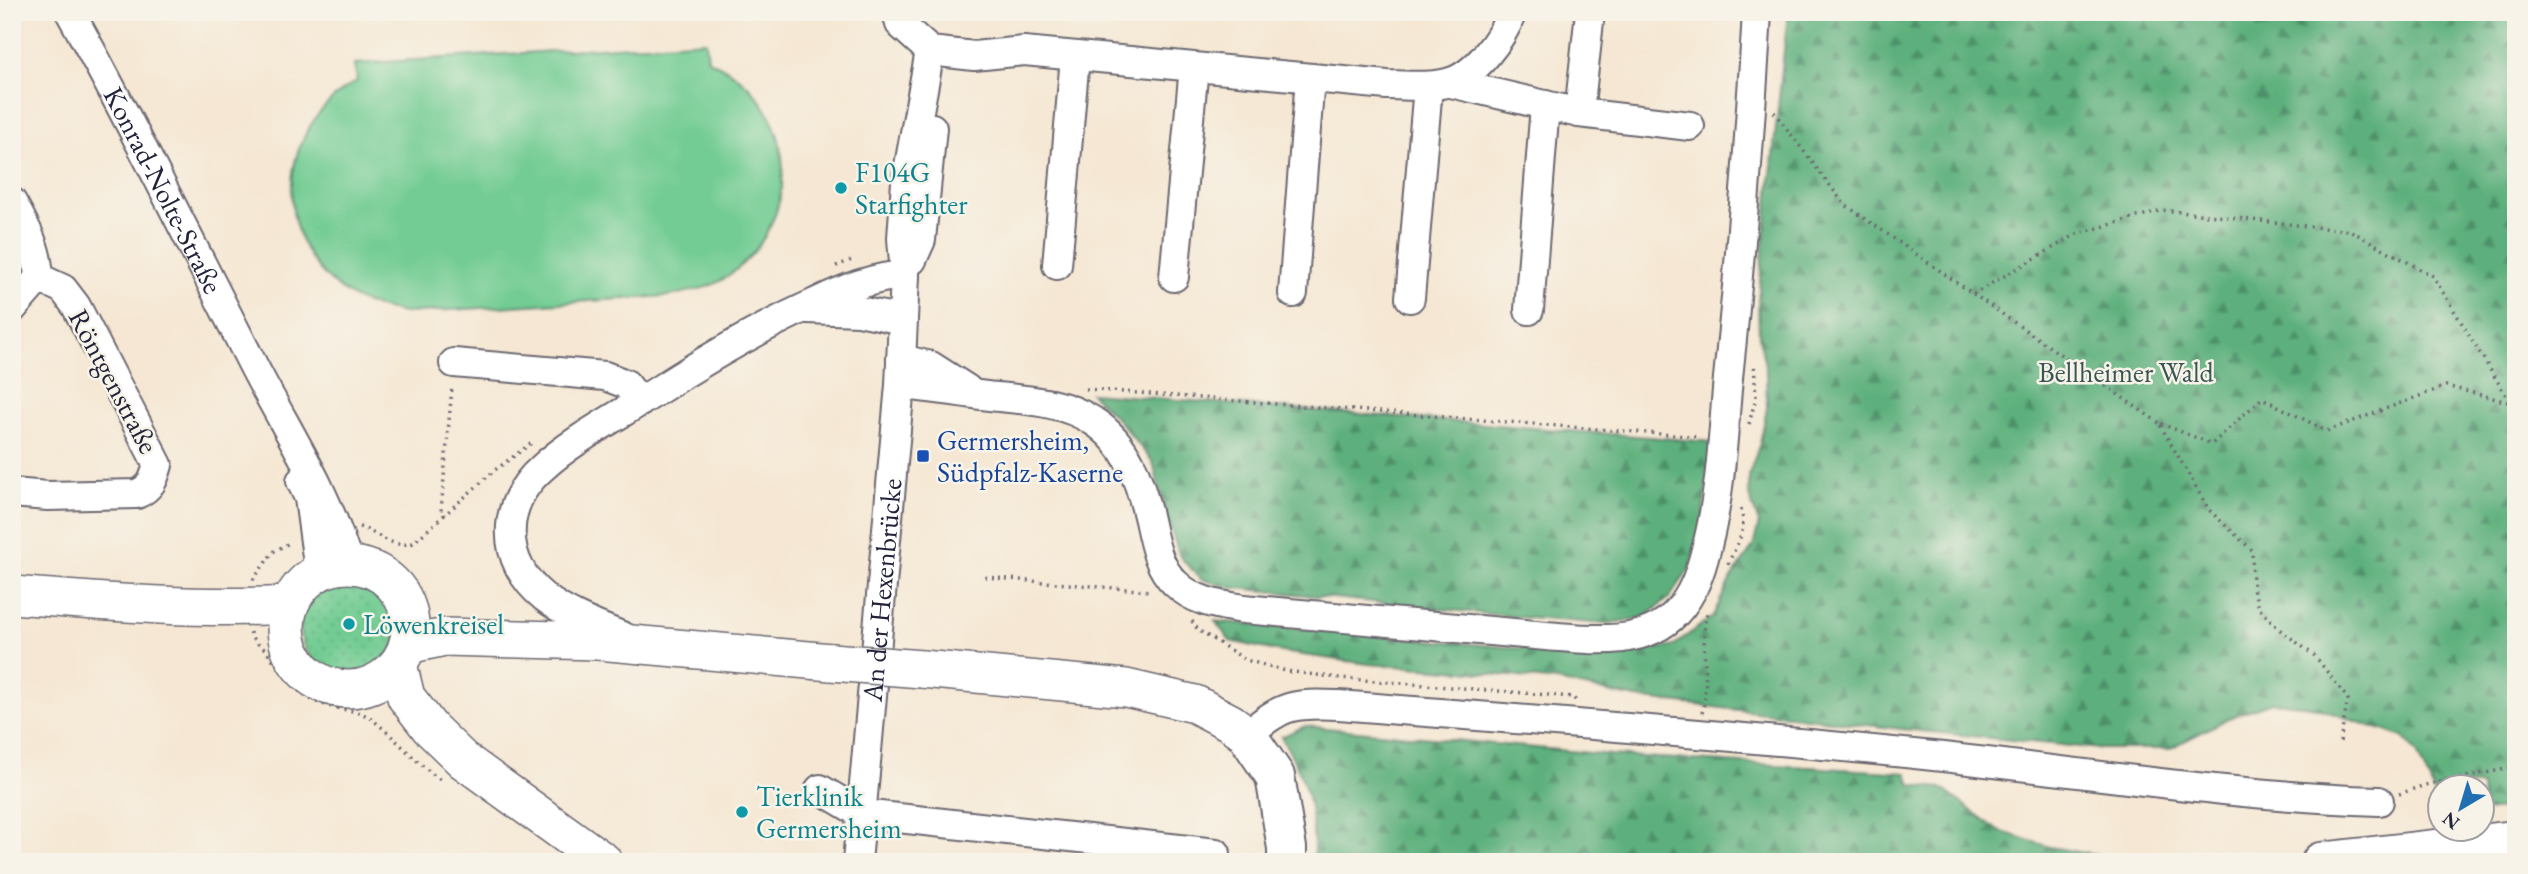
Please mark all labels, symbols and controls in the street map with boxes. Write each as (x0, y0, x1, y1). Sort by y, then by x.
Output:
street label: Konrad-Nolte-Straße (96, 80, 232, 299)
place label: F104G Starfighter (855, 154, 968, 222)
marker: F104G Starfighter (833, 180, 849, 196)
street label: Röntgenstraße (61, 302, 167, 460)
park label: Bellheimer Wald (2038, 354, 2215, 390)
place label: Germersheim, Südpfalz-Kaserne (937, 422, 1123, 490)
marker: Germersheim, Südpfalz-Kaserne (915, 448, 931, 464)
street label: An der Hexenbrücke (853, 477, 910, 704)
place label: Löwenkreisel (363, 606, 504, 642)
marker: Löwenkreisel (341, 616, 357, 632)
north arrow (2426, 772, 2496, 842)
place label: Tierklinik Germersheim (756, 778, 902, 846)
marker: Tierklinik Germersheim (734, 804, 750, 820)
text: N (2437, 806, 2465, 836)

